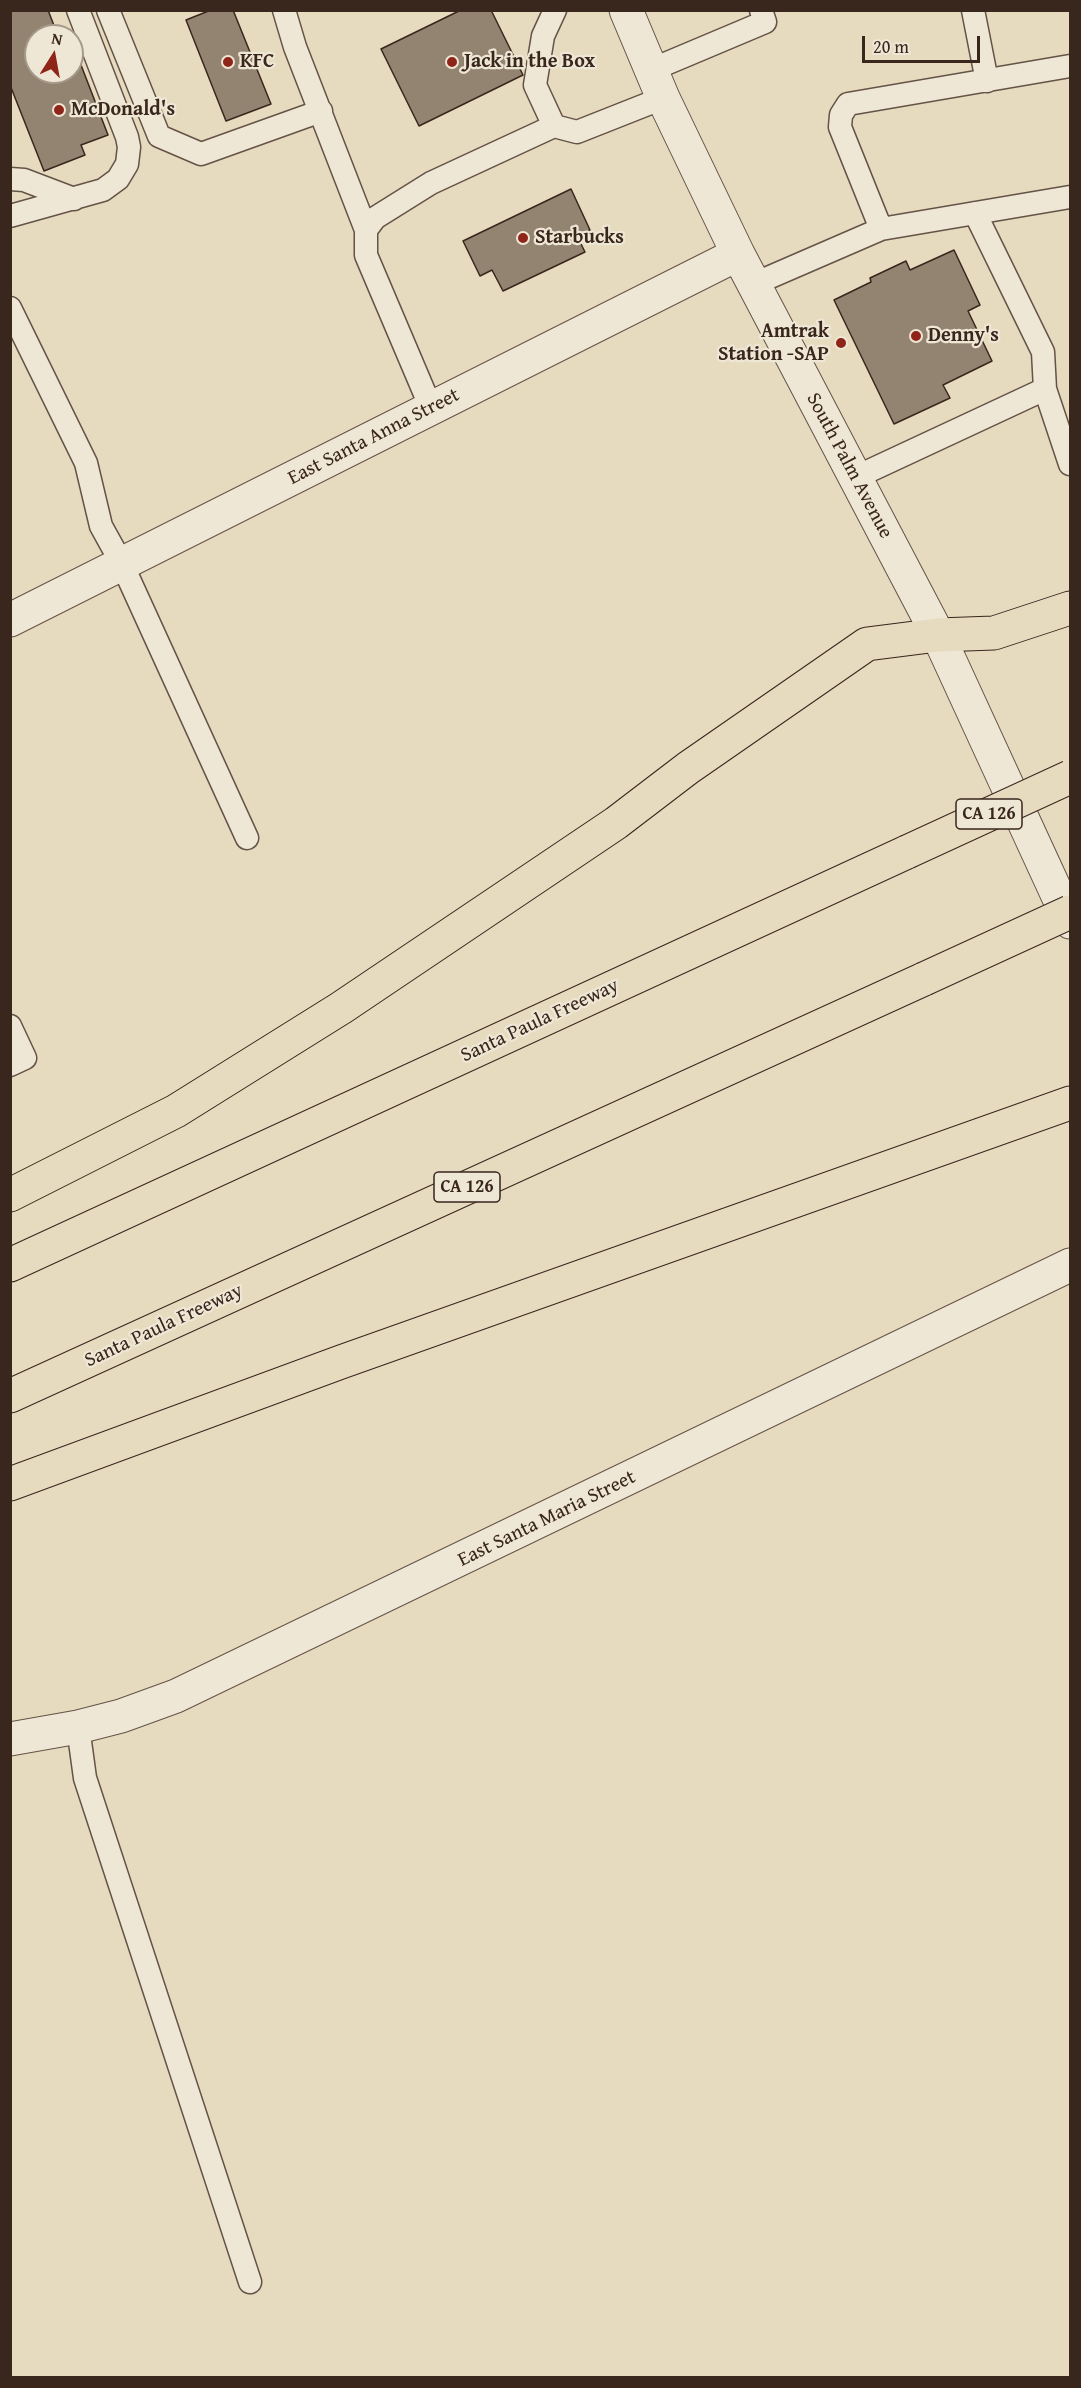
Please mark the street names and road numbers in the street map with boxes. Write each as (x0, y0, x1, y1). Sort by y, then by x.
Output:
street label: East Santa Anna Street (284, 383, 464, 491)
street label: South Palm Avenue (800, 389, 898, 543)
road number: CA 126 (956, 799, 1022, 829)
street label: Santa Paula Freeway (457, 974, 623, 1068)
road number: CA 126 (434, 1172, 500, 1202)
street label: Santa Paula Freeway (81, 1279, 247, 1373)
street label: East Santa Maria Street (454, 1466, 640, 1572)

